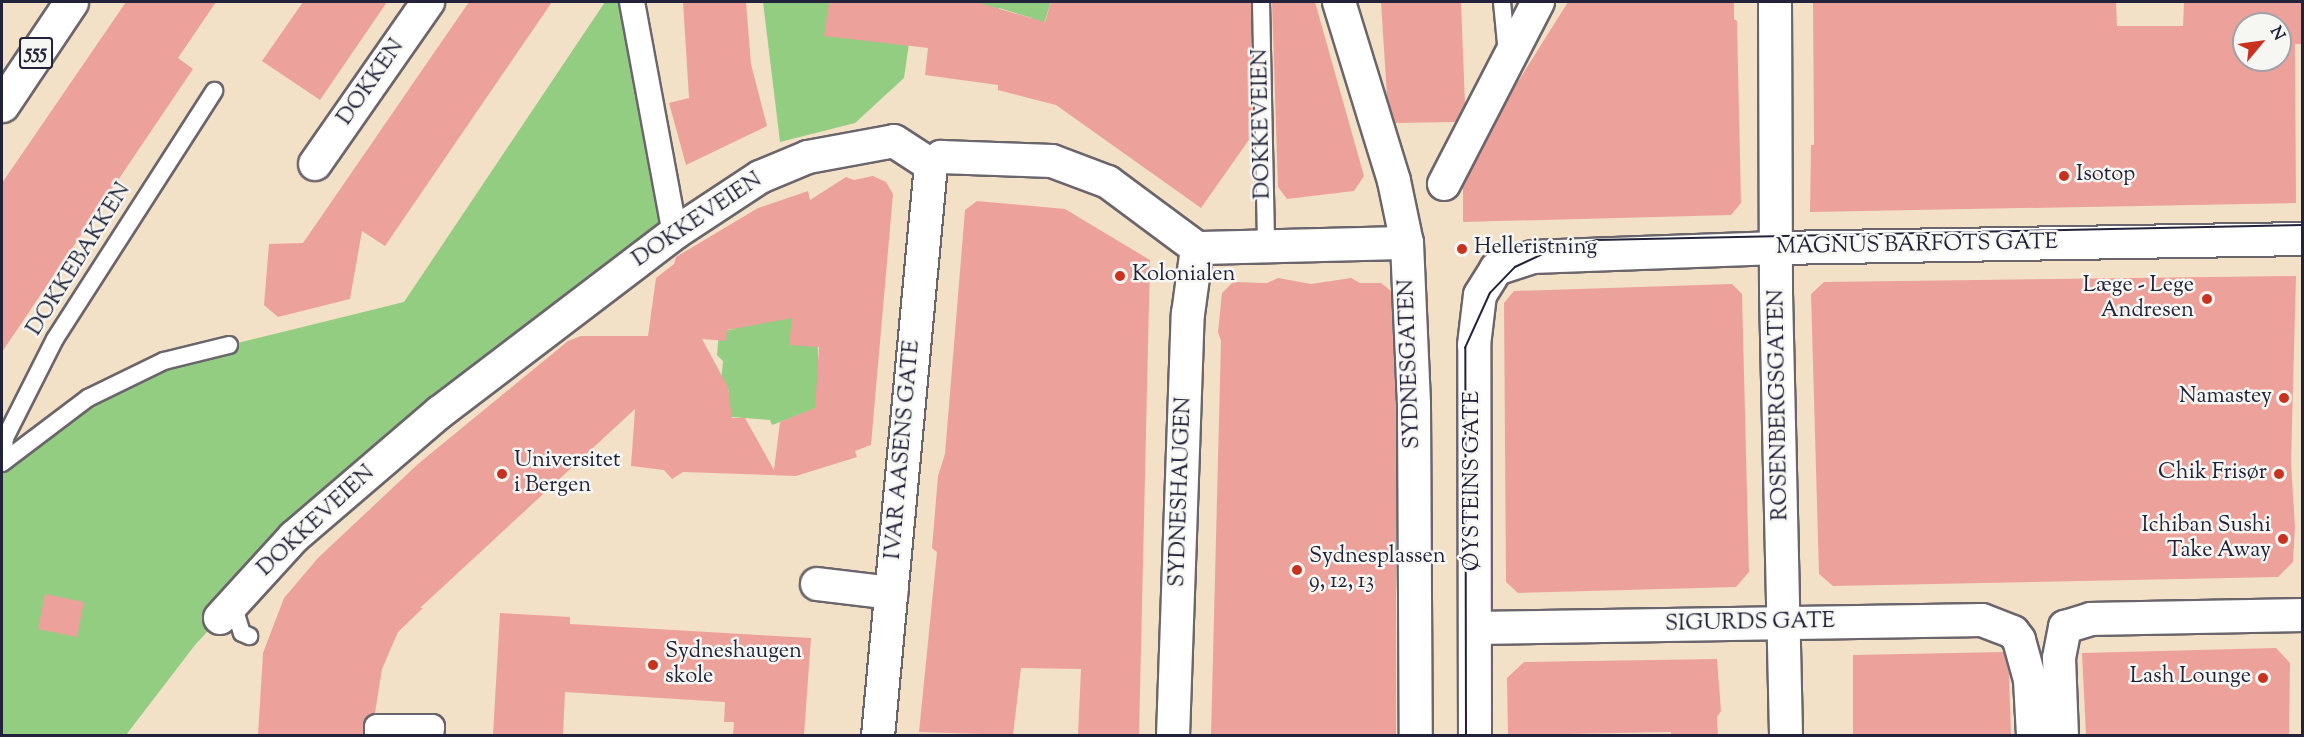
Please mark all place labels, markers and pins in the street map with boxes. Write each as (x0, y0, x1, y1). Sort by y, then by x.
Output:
place label: Isotop (2076, 163, 2135, 189)
marker: Isotop (2057, 169, 2071, 183)
place label: Helleristning (1474, 236, 1597, 262)
marker: Helleristning (1455, 242, 1469, 256)
place label: Kolonialen (1132, 263, 1235, 289)
marker: Kolonialen (1113, 269, 1127, 283)
place label: Læge - Lege Andresen (2083, 273, 2194, 324)
marker: Læge - Lege Andresen (2198, 290, 2216, 308)
place label: Namastey (2179, 385, 2272, 411)
marker: Namastey (2277, 391, 2291, 405)
place label: Universitet i Bergen (514, 448, 620, 500)
place label: Chik Frisør (2158, 461, 2267, 487)
marker: Universitet i Bergen (495, 467, 509, 481)
marker: Chik Frisør (2272, 467, 2286, 481)
place label: Ichiban Sushi Take Away (2142, 513, 2271, 564)
marker: Ichiban Sushi Take Away (2276, 532, 2290, 546)
place label: Sydnesplassen 9, 12, 13 (1309, 544, 1446, 596)
marker: Sydnesplassen 9, 12, 13 (1290, 563, 1304, 577)
place label: Sydneshaugen skole (665, 639, 802, 690)
marker: Sydneshaugen skole (646, 658, 660, 672)
place label: Lash Lounge (2130, 665, 2251, 691)
marker: Lash Lounge (2256, 671, 2270, 685)

